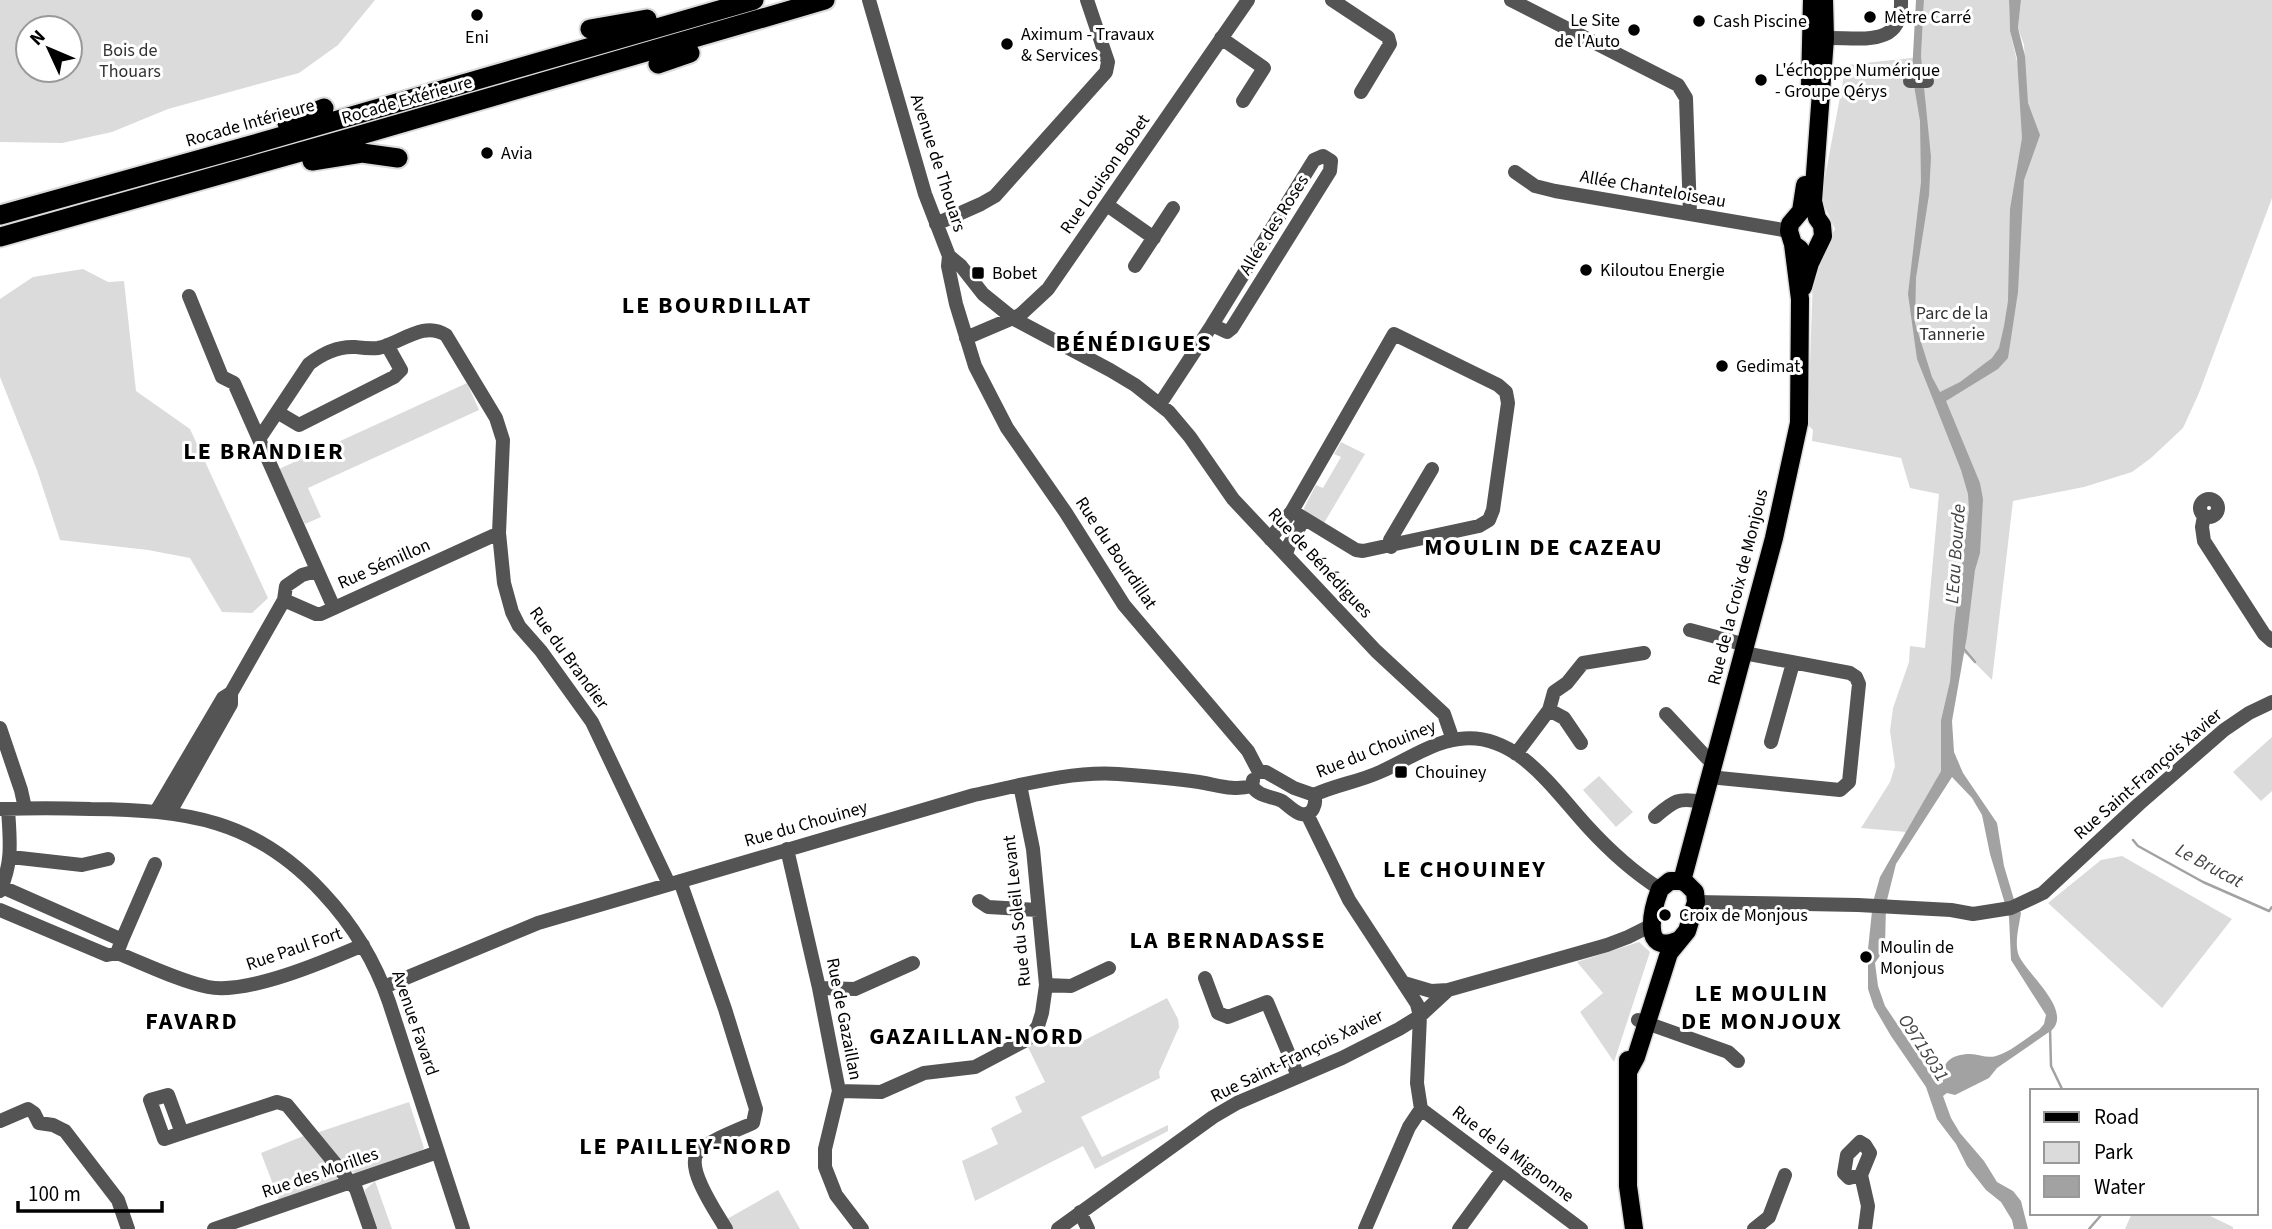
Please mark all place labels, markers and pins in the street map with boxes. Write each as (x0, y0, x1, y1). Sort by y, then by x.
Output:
place label: Mètre Carré (1884, 5, 1971, 30)
marker: Eni (469, 7, 485, 23)
place label: Le Site de l'Auto (1554, 8, 1620, 54)
place label: Cash Piscine (1713, 9, 1807, 34)
marker: Mètre Carré (1862, 9, 1878, 25)
marker: Cash Piscine (1691, 13, 1707, 29)
place label: Aximum - Travaux & Services (1021, 22, 1154, 68)
marker: Le Site de l'Auto (1626, 22, 1642, 38)
place label: Eni (465, 25, 489, 50)
marker: Aximum - Travaux & Services (999, 36, 1015, 52)
place label: L'échoppe Numérique - Groupe Qérys (1775, 58, 1940, 104)
marker: L'échoppe Numérique - Groupe Qérys (1753, 72, 1769, 88)
place label: Avia (501, 141, 533, 166)
marker: Avia (479, 145, 495, 161)
place label: Kiloutou Energie (1600, 258, 1725, 283)
place label: Bobet (992, 261, 1037, 286)
marker: Kiloutou Energie (1578, 262, 1594, 278)
marker: Bobet (970, 265, 986, 281)
place label: Gedimat (1736, 354, 1800, 379)
marker: Gedimat (1714, 358, 1730, 374)
place label: Chouiney (1415, 760, 1487, 785)
marker: Chouiney (1393, 764, 1409, 780)
place label: Croix de Monjous (1679, 903, 1808, 928)
marker: Croix de Monjous (1657, 907, 1673, 923)
place label: Moulin de Monjous (1880, 935, 1954, 981)
marker: Moulin de Monjous (1858, 949, 1874, 965)

